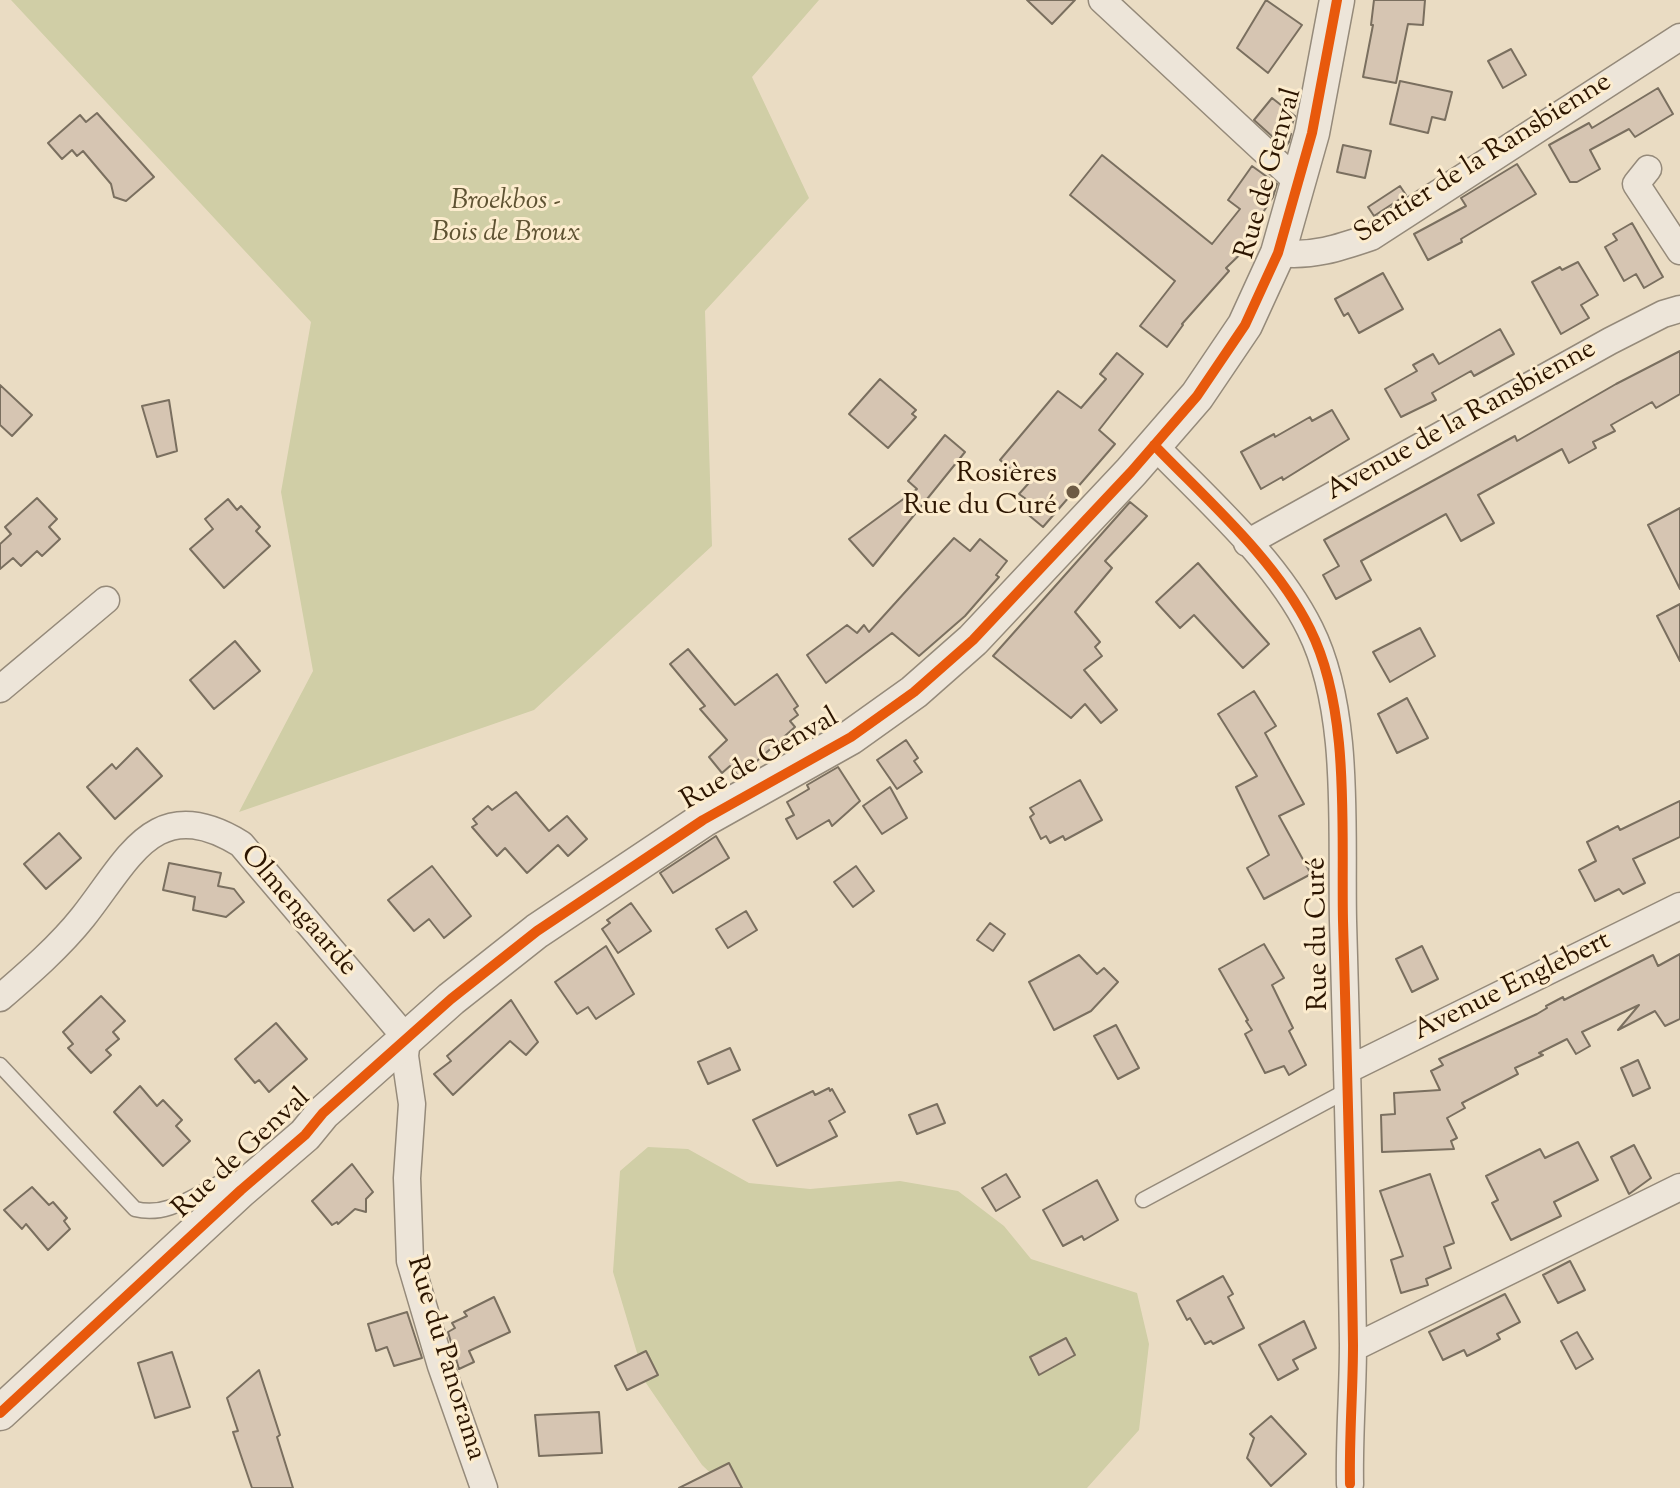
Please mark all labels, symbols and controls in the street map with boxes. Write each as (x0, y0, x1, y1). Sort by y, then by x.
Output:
street label: Sentier de la Ransbienne (1349, 67, 1619, 253)
street label: Rue de Genval (1231, 85, 1311, 263)
park label: Broekbos - Bois de Broux (432, 186, 580, 252)
street label: Avenue de la Ransbienne (1321, 334, 1603, 510)
place label: Rosières Rue du Curé (903, 459, 1057, 525)
marker: Rosières Rue du Curé (1064, 483, 1082, 501)
street label: Rue de Genval (676, 702, 846, 820)
street label: Olmengaarde (231, 840, 363, 984)
street label: Rue du Curé (1302, 857, 1338, 1011)
street label: Avenue Englebert (1409, 926, 1617, 1050)
street label: Rue de Genval (167, 1083, 319, 1227)
street label: Rue du Panorama (397, 1253, 491, 1465)

